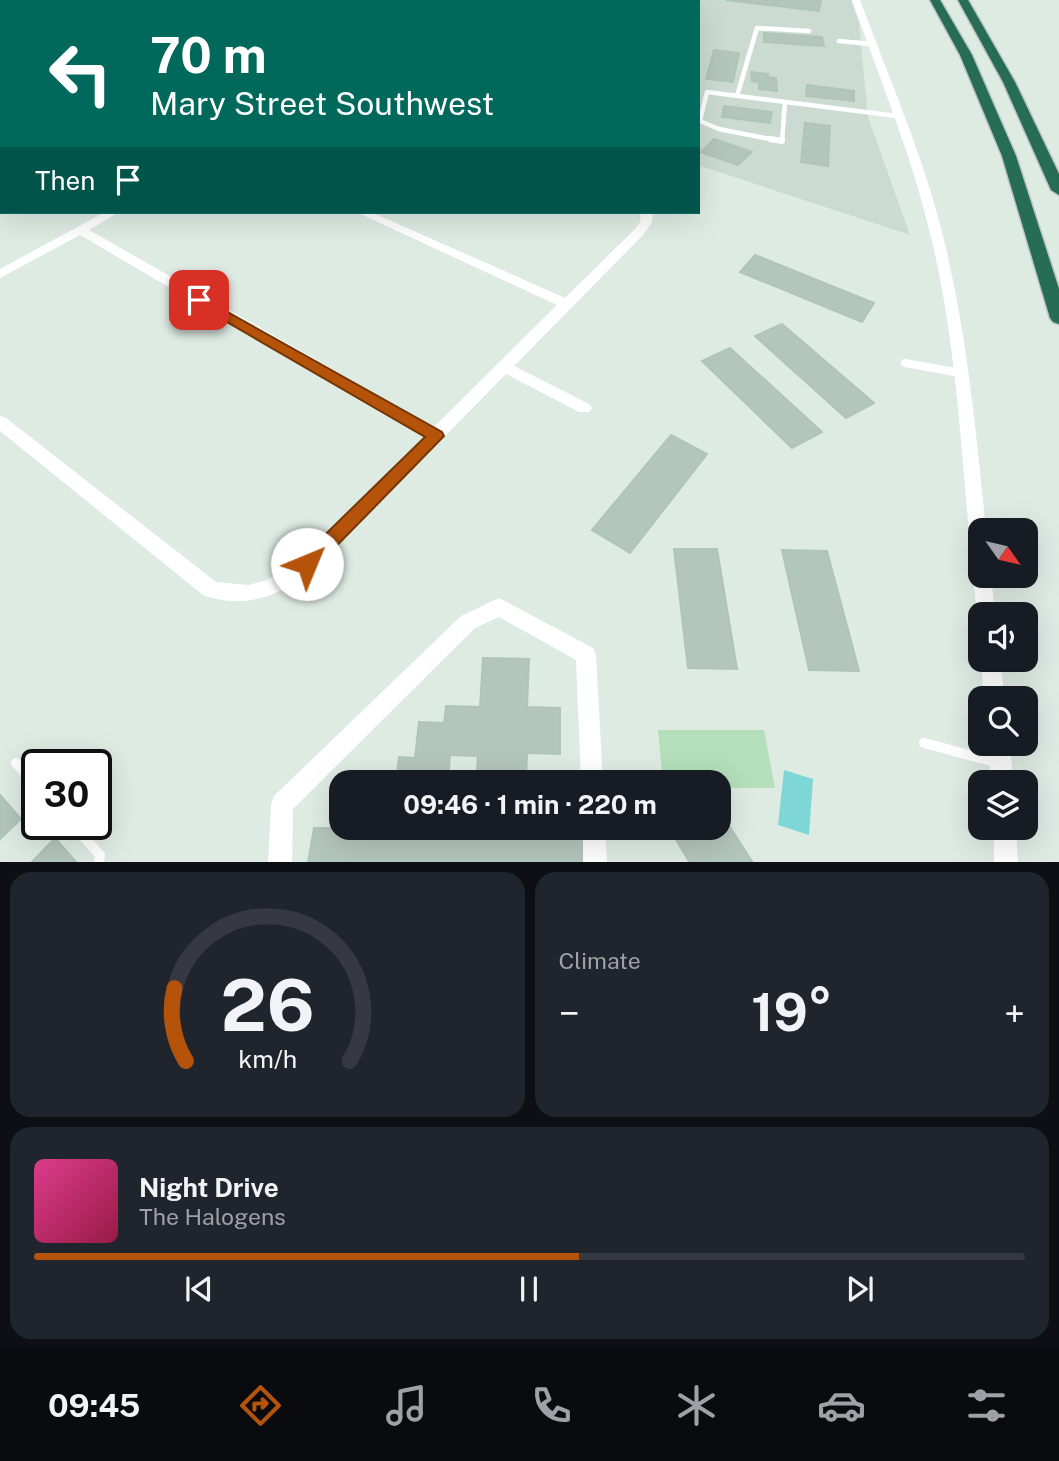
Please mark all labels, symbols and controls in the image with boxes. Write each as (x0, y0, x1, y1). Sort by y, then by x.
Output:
text: 70 m (150, 26, 267, 84)
icon: left (35, 28, 126, 119)
text: Mary Street Southwest (150, 85, 494, 122)
icon: arrive (109, 161, 147, 199)
text: Then (35, 165, 95, 196)
pin (169, 270, 229, 330)
icon: arrive (180, 281, 218, 319)
north arrow (968, 518, 1038, 588)
map controls (968, 518, 1038, 840)
position arrow (270, 527, 344, 601)
button: sound (968, 602, 1038, 672)
button: search (968, 686, 1038, 756)
speed limit sign: 30 (21, 749, 112, 840)
button: layers (968, 770, 1038, 840)
text: 09:46 · 1 min · 220 m (403, 789, 657, 820)
text: Climate (559, 947, 641, 974)
text: 26 (220, 962, 314, 1047)
text: 19° (751, 982, 832, 1043)
text: − (559, 991, 580, 1036)
text: + (1004, 991, 1025, 1036)
text: km/h (238, 1043, 297, 1073)
text: Night Drive (139, 1172, 279, 1203)
text: The Halogens (139, 1203, 286, 1230)
icon: previous (180, 1270, 218, 1308)
icon: pause (510, 1270, 548, 1308)
icon: next (841, 1270, 879, 1308)
icon: directions (236, 1381, 285, 1430)
icon: music (382, 1381, 431, 1430)
icon: phone (527, 1381, 576, 1430)
icon: climate (672, 1381, 721, 1430)
icon: car (817, 1381, 866, 1430)
icon: filters (962, 1381, 1011, 1430)
text: 09:45 (48, 1387, 140, 1424)

